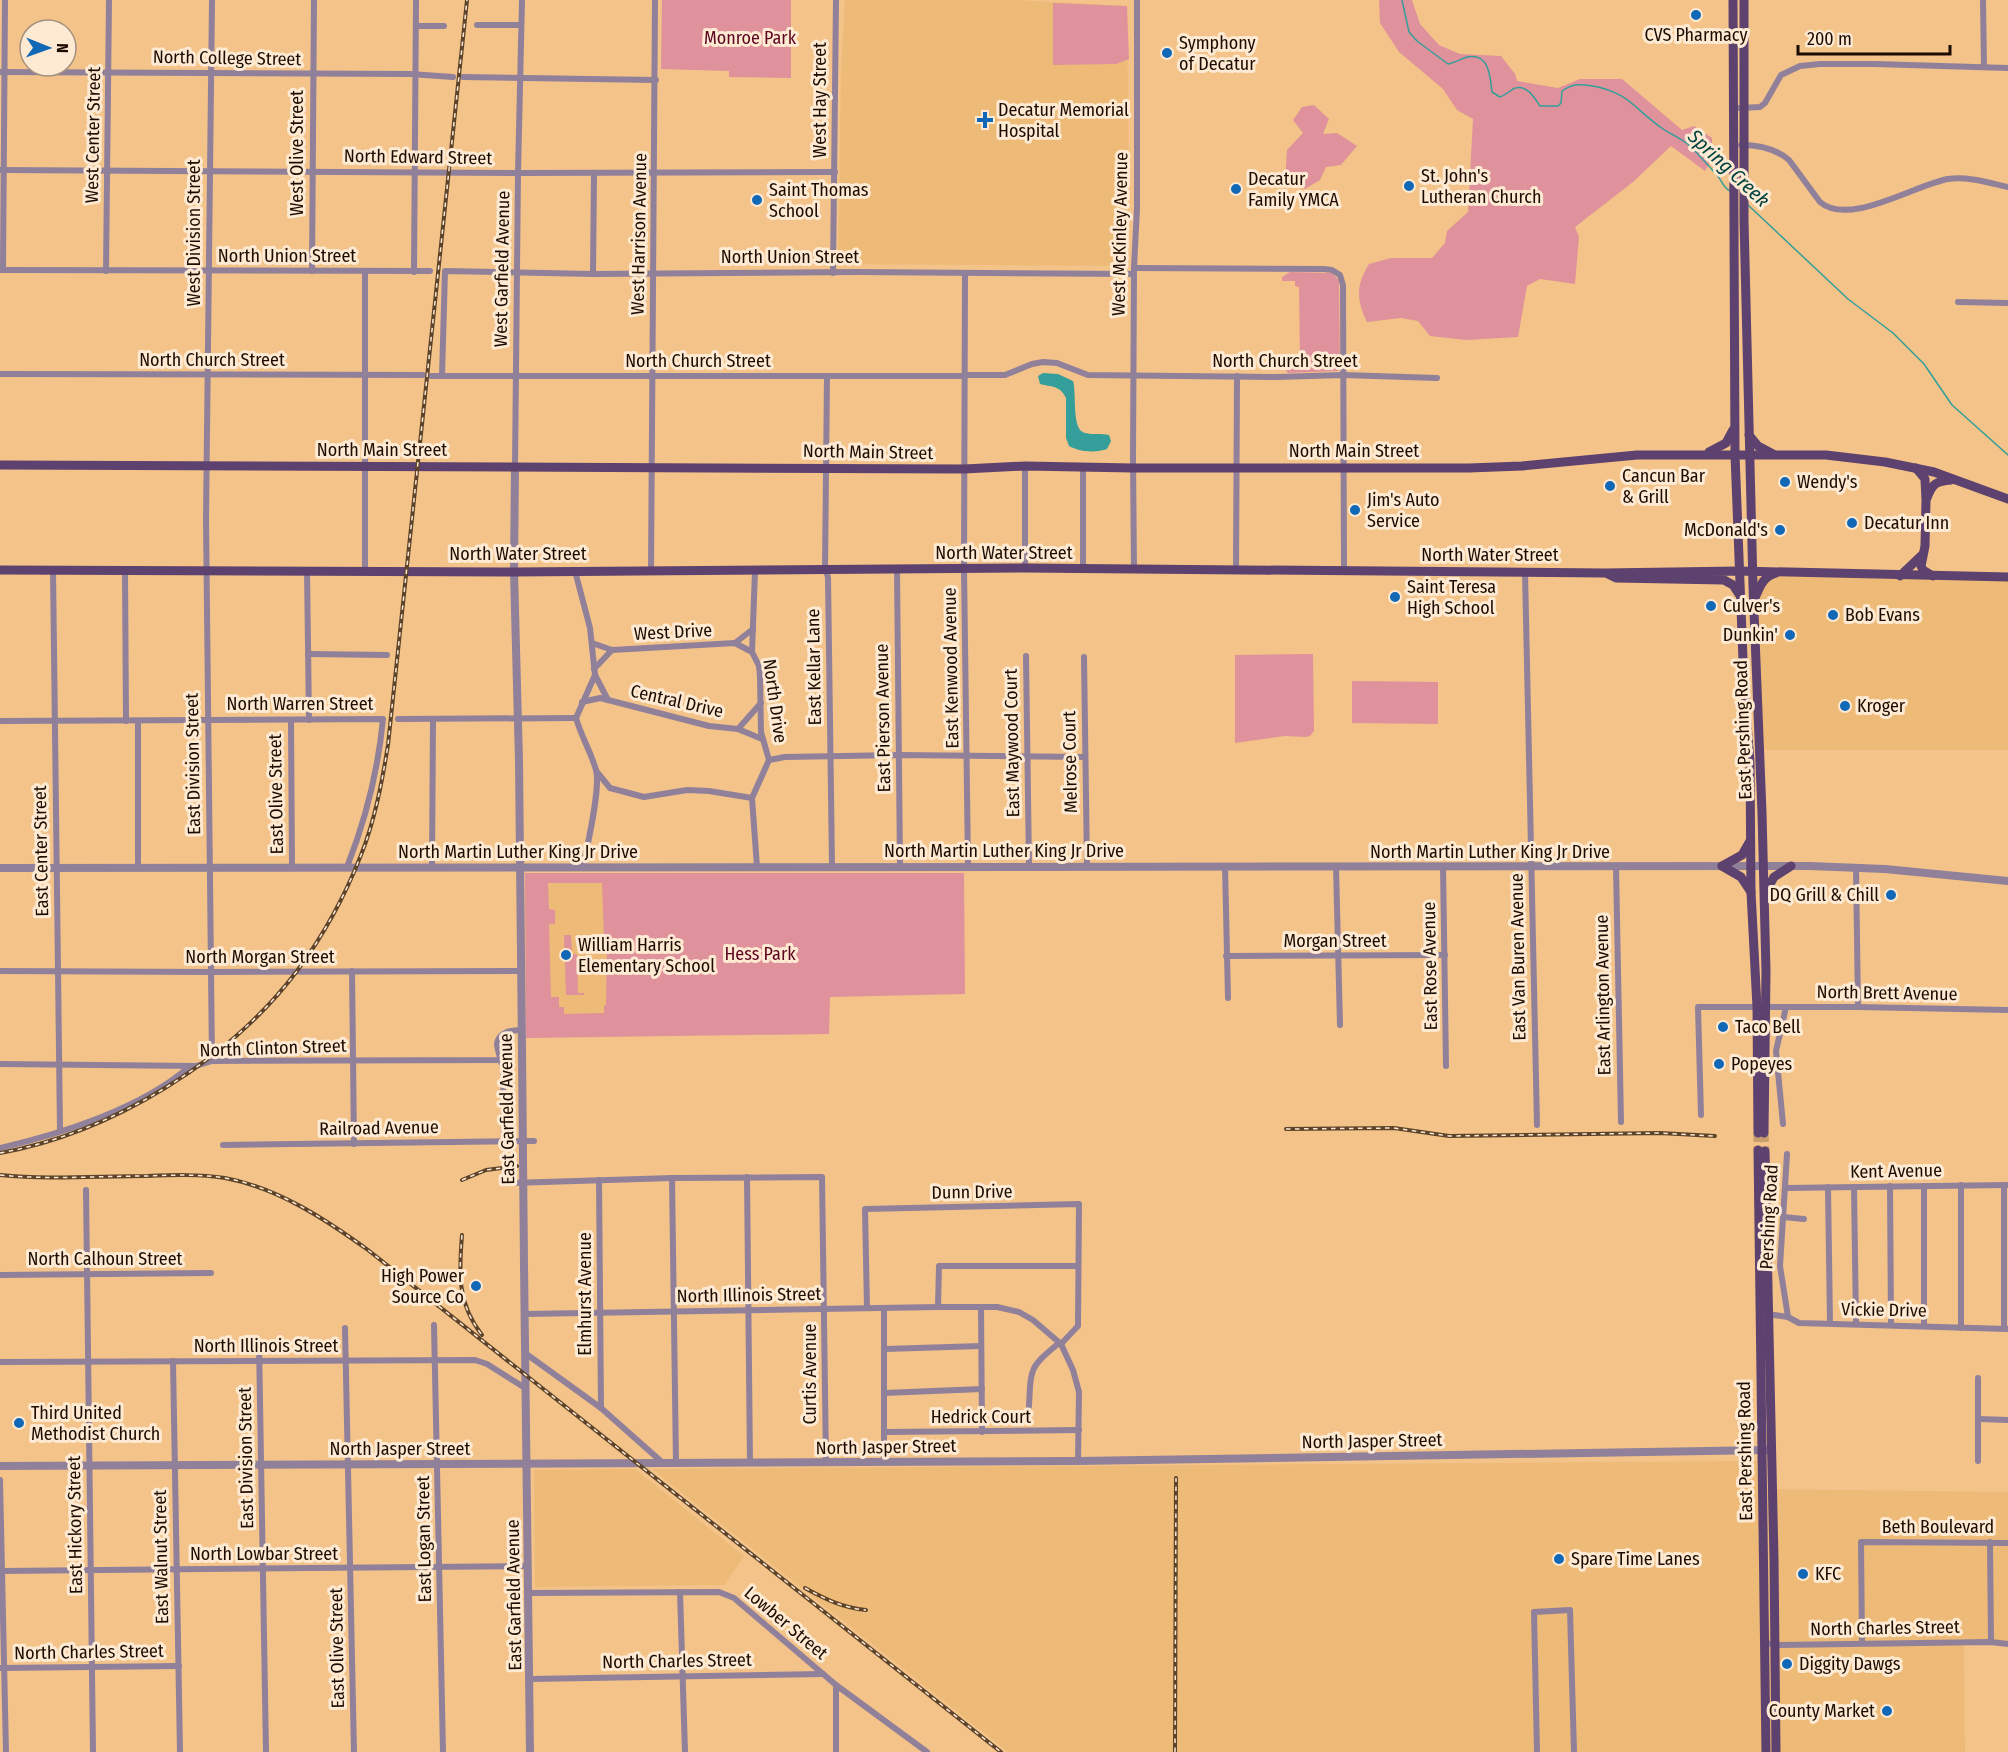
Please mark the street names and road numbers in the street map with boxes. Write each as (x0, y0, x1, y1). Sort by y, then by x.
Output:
street label: West Hay Street (809, 42, 831, 158)
street label: North College Street (153, 46, 301, 70)
street label: West Center Street (81, 66, 105, 203)
street label: West Olive Street (286, 90, 308, 216)
street label: North Edward Street (344, 145, 492, 169)
street label: West McKinley Avenue (1108, 152, 1132, 316)
street label: West Harrison Avenue (627, 153, 651, 315)
street label: West Division Street (183, 159, 205, 307)
street label: West Garfield Avenue (490, 191, 514, 347)
street label: North Union Street (218, 245, 356, 267)
street label: North Union Street (721, 246, 859, 268)
street label: North Church Street (139, 349, 285, 371)
street label: North Church Street (625, 350, 771, 372)
street label: North Church Street (1212, 350, 1358, 372)
street label: North Main Street (317, 439, 447, 461)
street label: North Main Street (803, 440, 933, 464)
street label: North Main Street (1289, 440, 1419, 462)
street label: North Water Street (935, 542, 1073, 564)
street label: North Water Street (449, 543, 587, 565)
street label: North Water Street (1421, 544, 1559, 566)
street label: East Kenwood Avenue (939, 587, 963, 749)
street label: East Kellar Lane (802, 608, 826, 726)
street label: West Drive (633, 619, 713, 645)
street label: East Pierson Avenue (871, 643, 895, 792)
street label: North Drive (758, 658, 792, 744)
street label: East Pershing Road (1730, 660, 1756, 800)
street label: East Maywood Court (1000, 668, 1024, 817)
street label: Central Drive (628, 680, 726, 722)
street label: East Division Street (181, 693, 205, 835)
street label: North Warren Street (227, 693, 374, 715)
street label: Melrose Court (1058, 711, 1082, 813)
street label: East Olive Street (264, 733, 288, 855)
street label: East Center Street (29, 785, 53, 917)
street label: North Martin Luther King Jr Drive (884, 840, 1124, 862)
street label: North Martin Luther King Jr Drive (398, 841, 638, 863)
street label: North Martin Luther King Jr Drive (1370, 841, 1610, 863)
street label: East Van Buren Avenue (1506, 873, 1530, 1041)
street label: East Rose Avenue (1418, 901, 1442, 1031)
street label: East Arlington Avenue (1591, 914, 1615, 1075)
street label: Morgan Street (1283, 930, 1387, 952)
street label: North Morgan Street (185, 946, 335, 968)
street label: North Brett Avenue (1816, 981, 1958, 1005)
street label: East Garfield Avenue (495, 1033, 519, 1185)
street label: North Clinton Street (199, 1034, 347, 1062)
street label: Railroad Avenue (319, 1116, 439, 1140)
street label: Kent Avenue (1850, 1159, 1942, 1183)
street label: Pershing Road (1755, 1164, 1783, 1270)
street label: Dunn Drive (931, 1180, 1013, 1204)
street label: Elmhurst Avenue (574, 1232, 596, 1356)
street label: North Calhoun Street (28, 1248, 183, 1270)
street label: North Illinois Street (676, 1283, 822, 1307)
street label: Vickie Drive (1841, 1298, 1927, 1322)
street label: Curtis Avenue (799, 1323, 821, 1424)
street label: North Illinois Street (194, 1335, 338, 1357)
street label: East Pershing Road (1733, 1381, 1757, 1521)
street label: East Division Street (234, 1387, 258, 1529)
street label: Hedrick Court (931, 1406, 1031, 1428)
street label: North Jasper Street (1301, 1429, 1443, 1453)
street label: North Jasper Street (815, 1435, 957, 1459)
street label: North Jasper Street (330, 1438, 471, 1460)
street label: East Hickory Street (63, 1456, 87, 1594)
street label: East Logan Street (412, 1475, 436, 1603)
street label: East Walnut Street (149, 1490, 173, 1624)
street label: Beth Boulevard (1882, 1516, 1994, 1538)
street label: East Garfield Avenue (502, 1519, 526, 1671)
street label: North Lowbar Street (190, 1543, 338, 1565)
street label: Lowber Street (740, 1582, 832, 1664)
street label: East Olive Street (325, 1587, 349, 1709)
street label: North Charles Street (1810, 1616, 1960, 1640)
street label: North Charles Street (14, 1640, 164, 1664)
street label: North Charles Street (602, 1649, 752, 1673)

